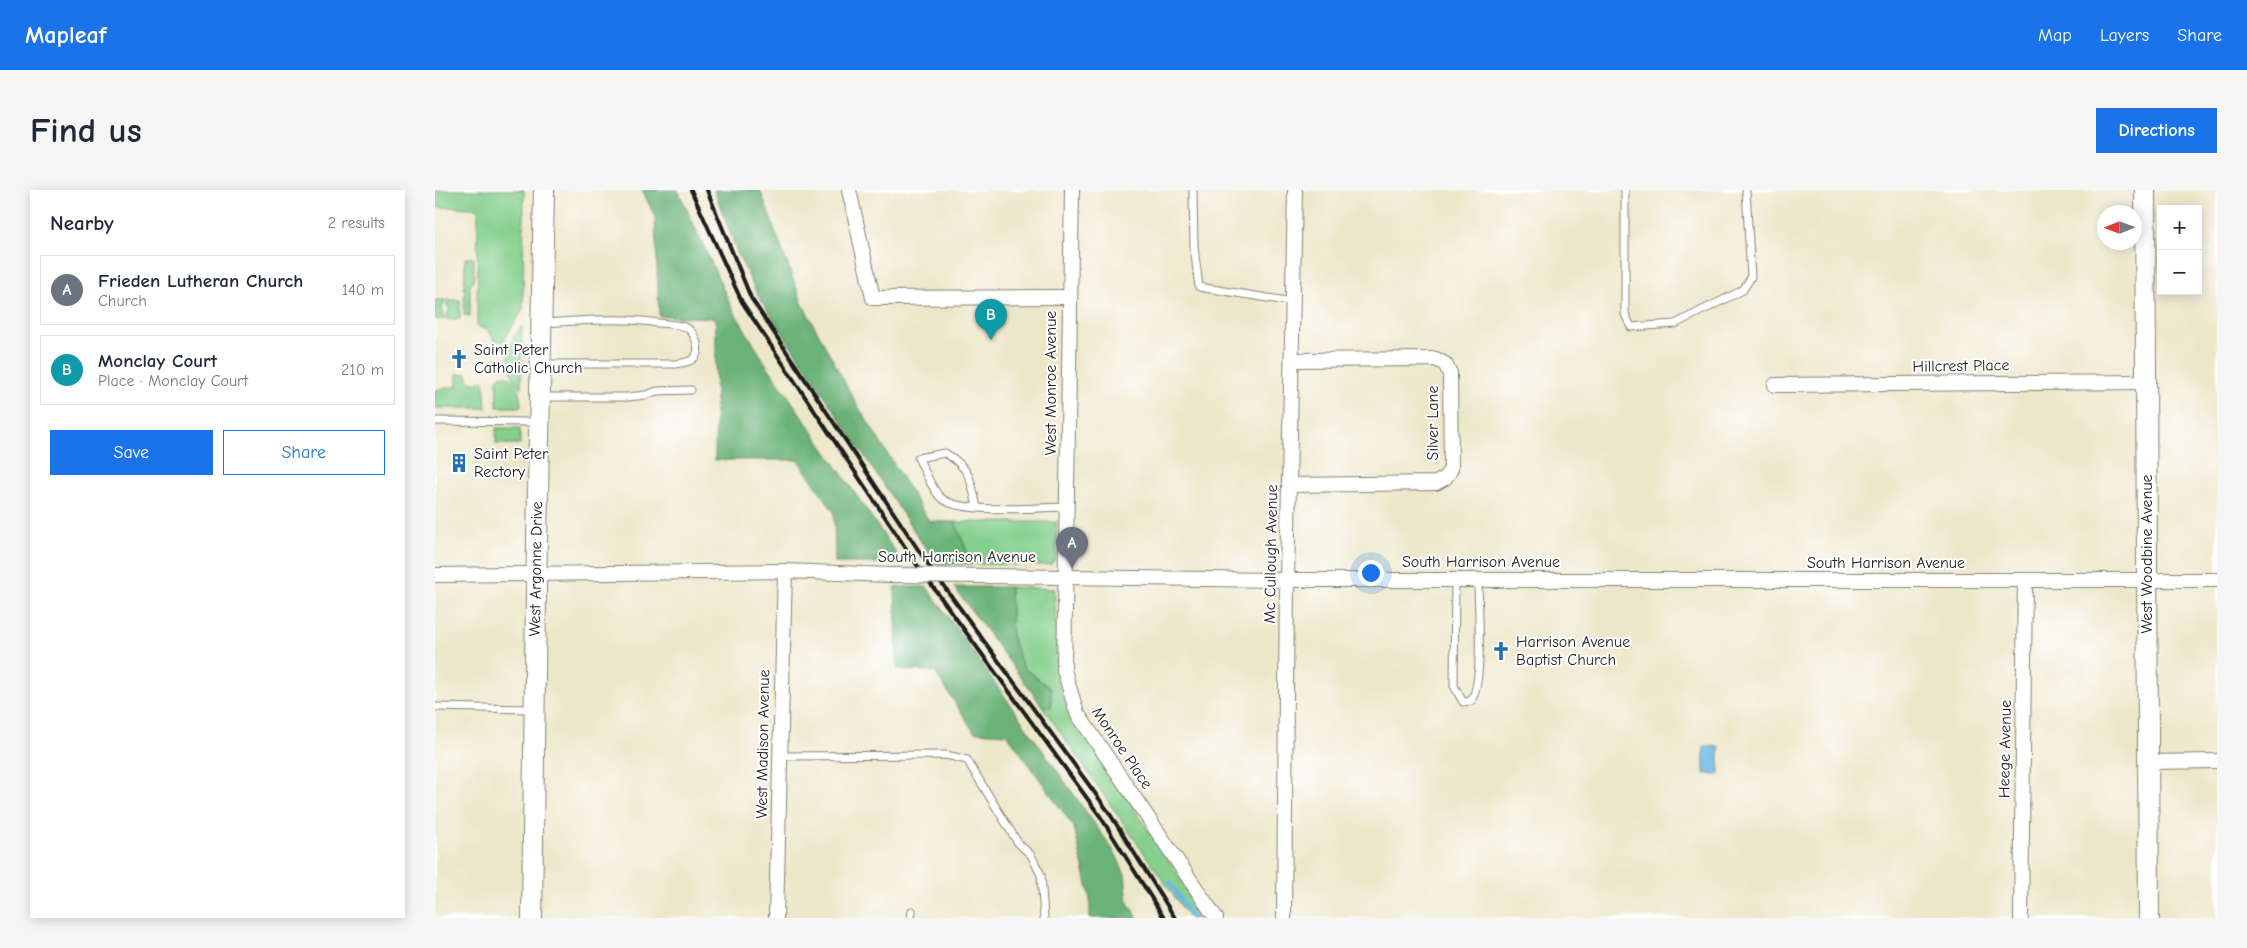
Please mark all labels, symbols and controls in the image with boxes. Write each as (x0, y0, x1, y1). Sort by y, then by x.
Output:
text: Mapleaf (25, 21, 106, 49)
text: Map (2038, 25, 2072, 46)
text: Layers (2100, 25, 2149, 46)
text: Share (2177, 25, 2222, 46)
button: Directions (2096, 108, 2217, 153)
text: Find us (30, 110, 142, 151)
north arrow (2097, 205, 2142, 250)
map controls (2157, 205, 2202, 295)
button: + (2157, 205, 2202, 250)
text: Nearby (50, 211, 114, 235)
text: 2 results (328, 214, 385, 232)
button: − (2157, 250, 2202, 295)
text: Frieden Lutheran Church (98, 270, 303, 292)
text: A (63, 281, 71, 299)
text: 140 m (342, 281, 384, 299)
text: Church (98, 292, 147, 310)
pin: B (975, 299, 1007, 340)
street label: West Monroe Avenue (1042, 311, 1060, 455)
place label: Saint Peter Catholic Church (474, 341, 583, 377)
church icon: Saint Peter Catholic Church (448, 348, 470, 370)
text: Monclay Court (98, 350, 217, 372)
street label: Hillcrest Place (1912, 356, 2010, 376)
text: B (62, 361, 72, 379)
text: 210 m (341, 361, 384, 379)
text: Place · Monclay Court (98, 372, 248, 390)
street label: Silver Lane (1424, 386, 1442, 460)
button: Save (50, 430, 213, 475)
button: Share (223, 430, 385, 475)
place label: Saint Peter Rectory (474, 445, 549, 481)
building icon: Saint Peter Rectory (448, 452, 470, 474)
street label: West Woodbine Avenue (2138, 474, 2156, 634)
street label: Mc Cullough Avenue (1261, 484, 1281, 624)
street label: West Argonne Drive (526, 501, 546, 637)
pin: A (1056, 527, 1088, 568)
street label: South Harrison Avenue (878, 548, 1036, 566)
street label: South Harrison Avenue (1402, 553, 1560, 571)
street label: South Harrison Avenue (1807, 554, 1965, 572)
your location (1358, 560, 1384, 586)
place label: Harrison Avenue Baptist Church (1516, 633, 1630, 669)
church icon: Harrison Avenue Baptist Church (1490, 640, 1512, 662)
street label: West Madison Avenue (753, 669, 773, 819)
street label: Heege Avenue (1995, 700, 2015, 798)
street label: Monroe Place (1088, 704, 1156, 792)

